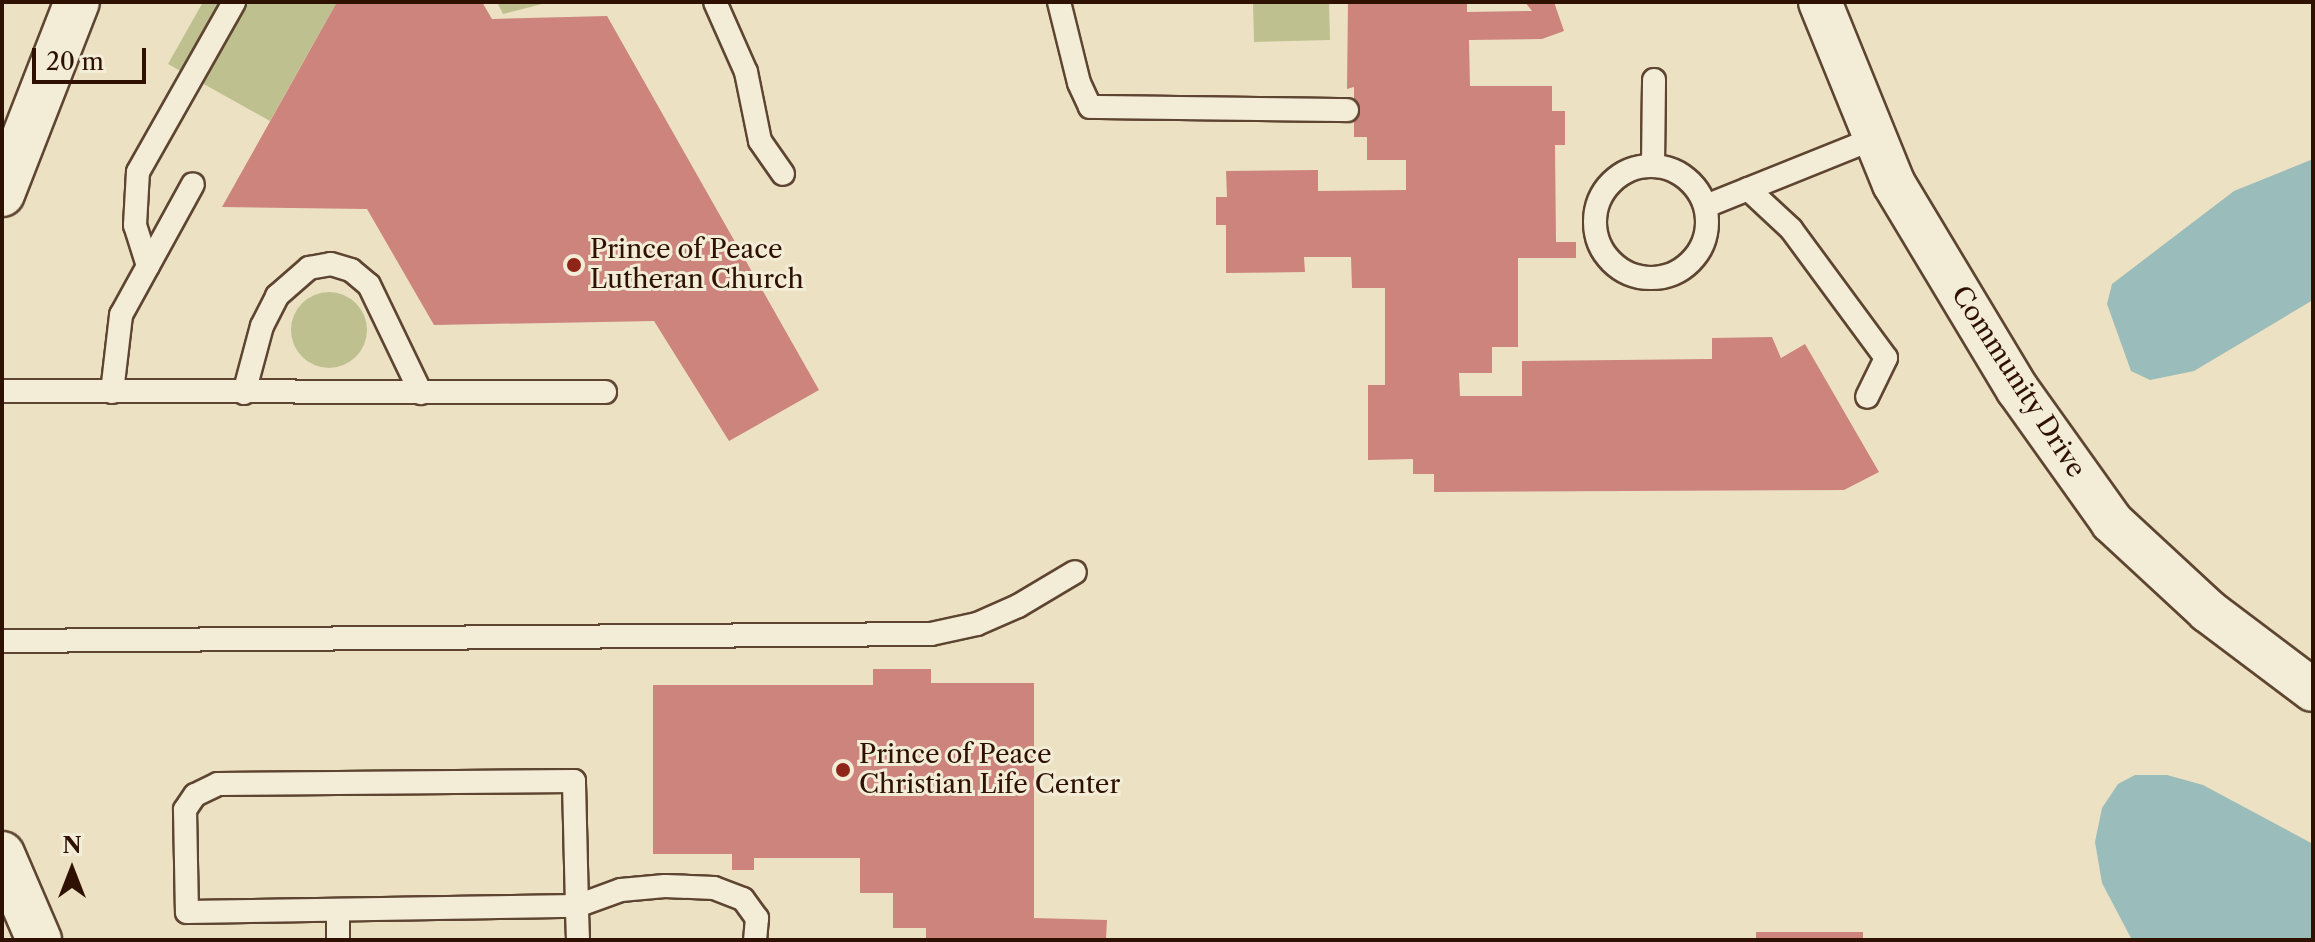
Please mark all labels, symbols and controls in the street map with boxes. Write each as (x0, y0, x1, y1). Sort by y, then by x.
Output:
scale bar (36, 32, 150, 82)
text: 20 m (46, 47, 104, 76)
place label: Prince of Peace Lutheran Church (590, 234, 804, 296)
marker: Prince of Peace Lutheran Church (565, 256, 583, 274)
street label: Community Drive (1944, 280, 2092, 484)
place label: Prince of Peace Christian Life Center (859, 739, 1120, 800)
marker: Prince of Peace Christian Life Center (834, 761, 852, 779)
north arrow (32, 830, 112, 910)
text: N (62, 832, 82, 859)

